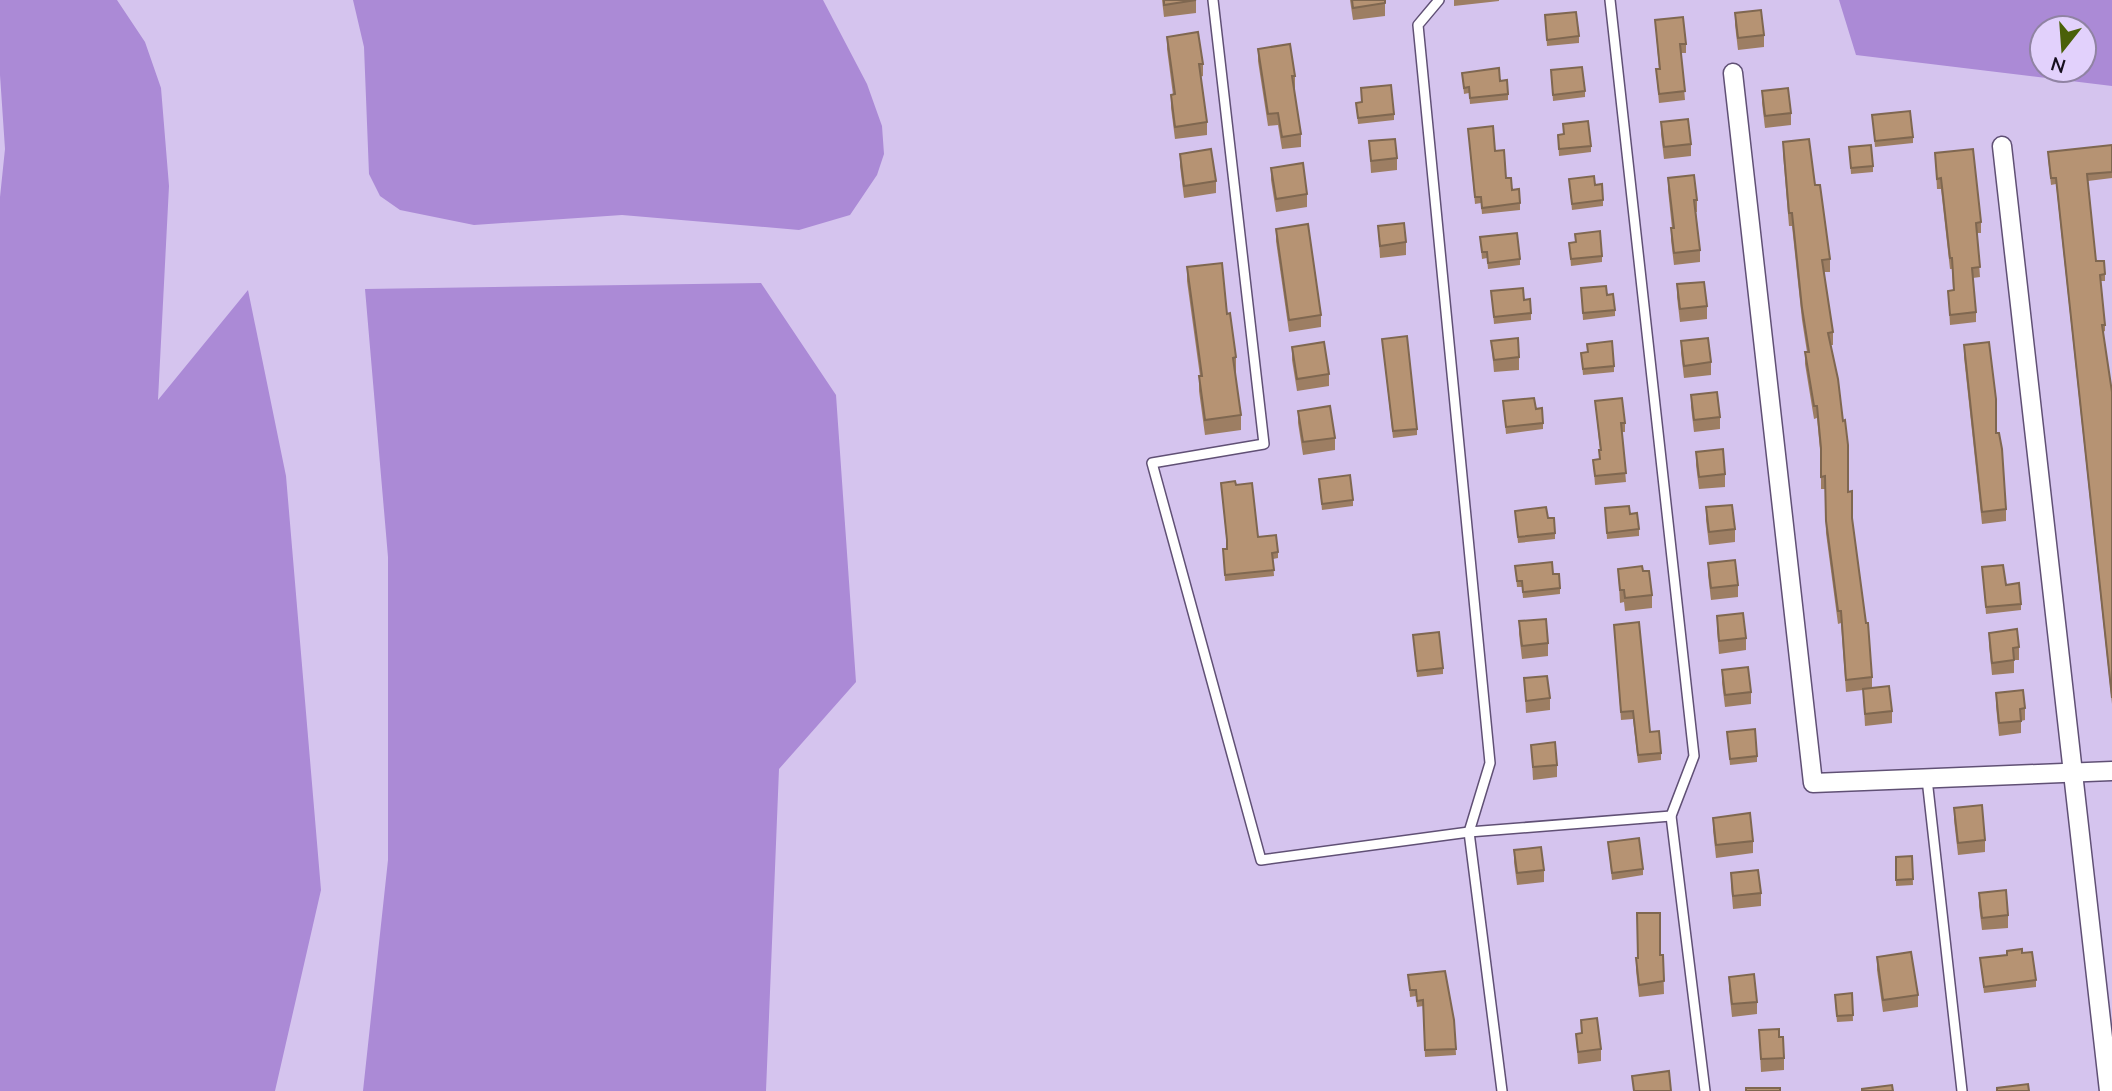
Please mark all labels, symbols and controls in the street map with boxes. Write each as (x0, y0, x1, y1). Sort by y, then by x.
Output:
north arrow (2028, 14, 2098, 84)
text: N (2048, 50, 2069, 79)

